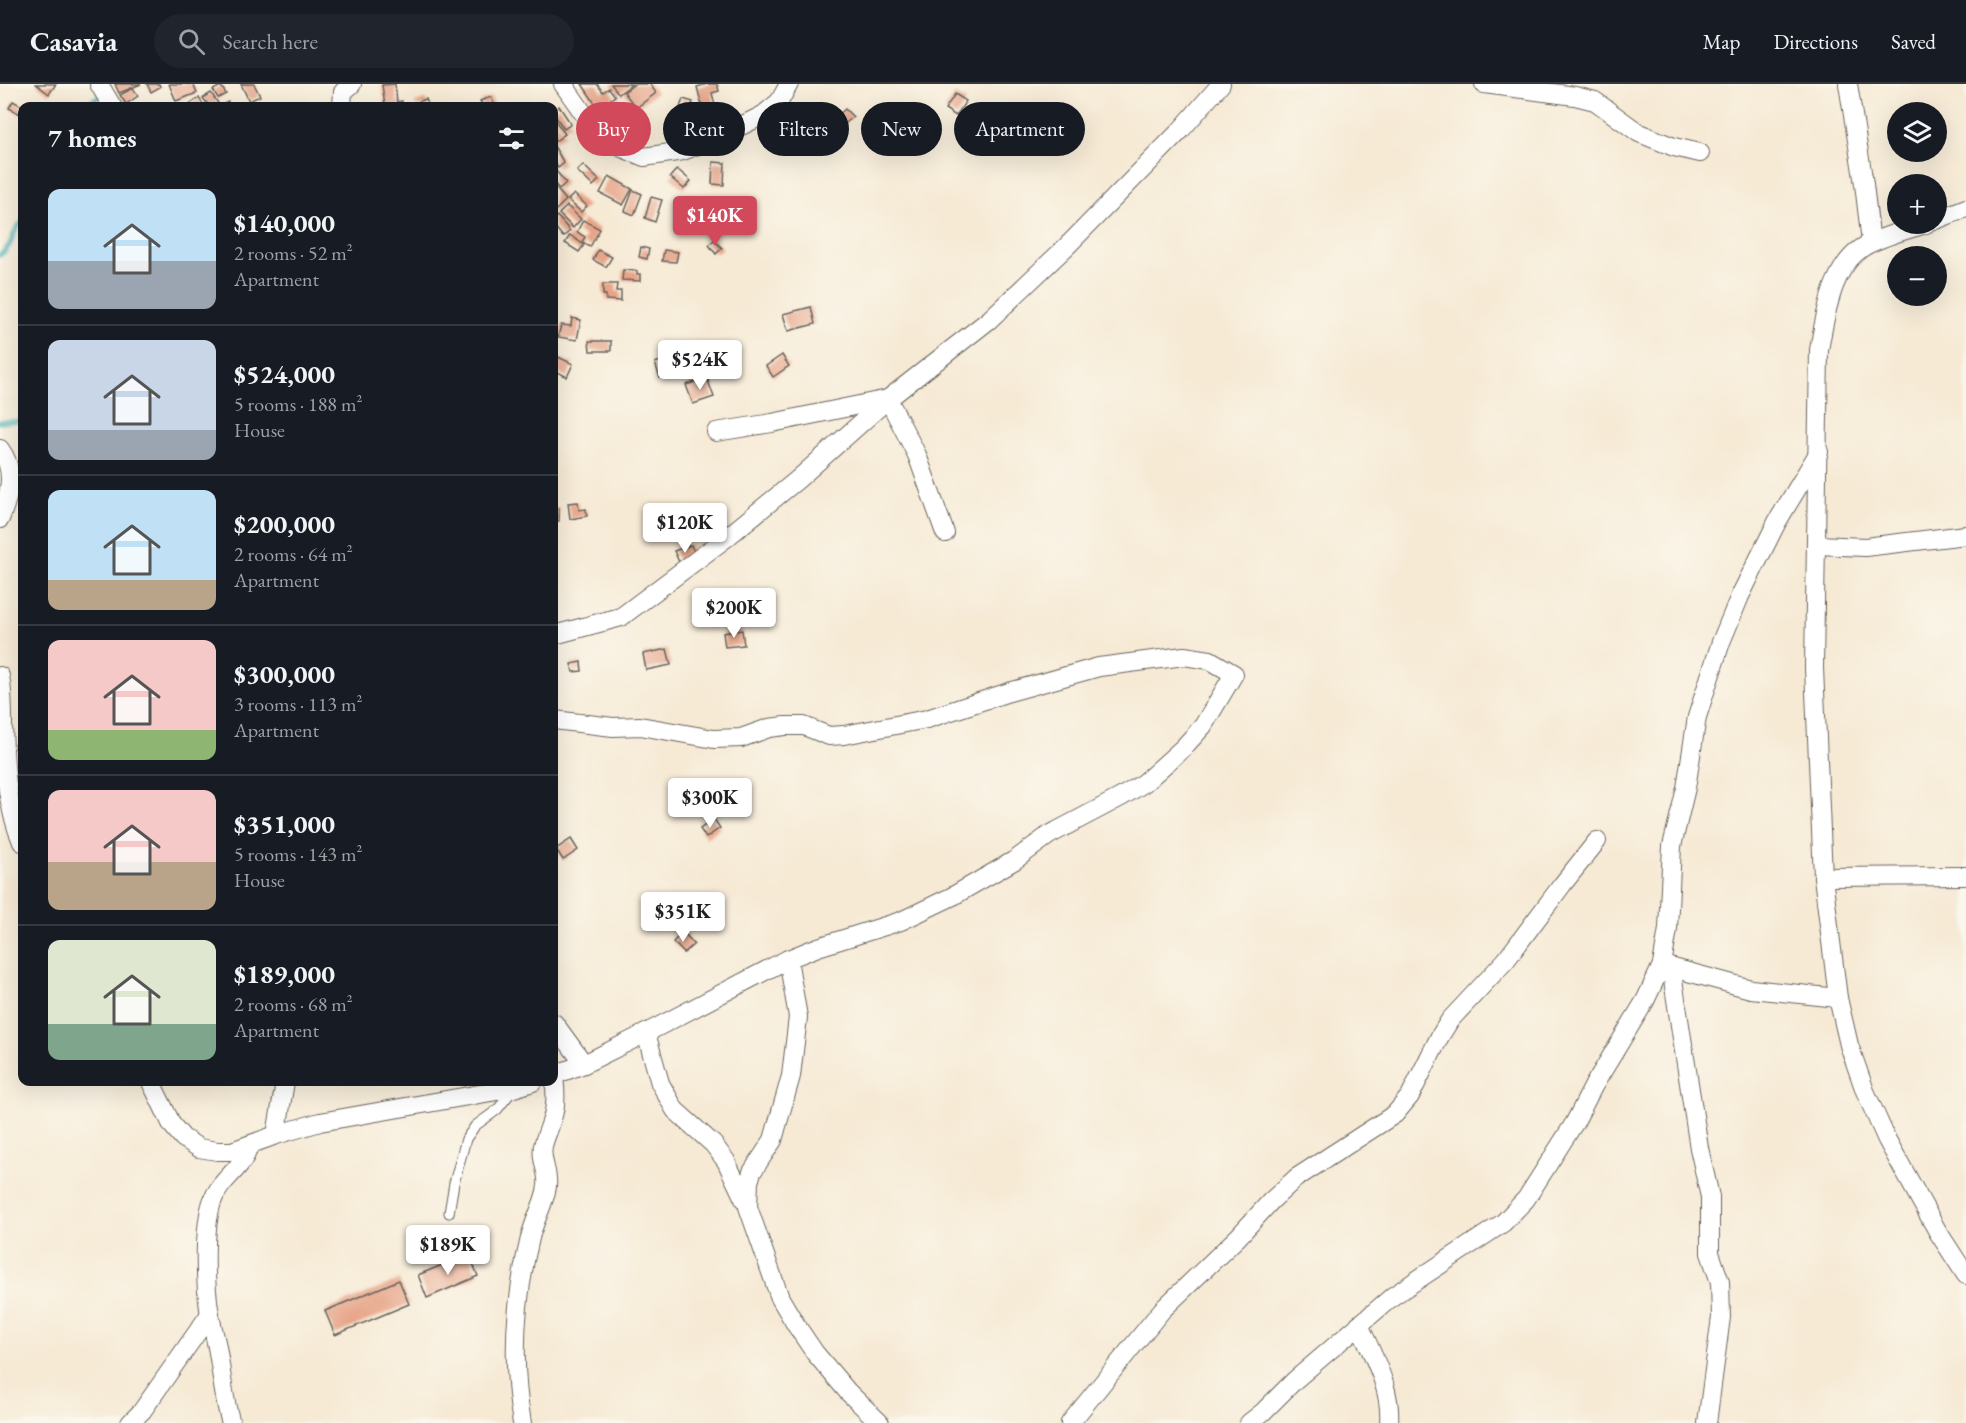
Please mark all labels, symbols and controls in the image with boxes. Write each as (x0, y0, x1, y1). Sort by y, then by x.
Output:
search box (154, 14, 574, 68)
text: Casavia (30, 23, 118, 59)
icon: search (175, 25, 208, 58)
text: Search here (223, 27, 318, 56)
text: Map (1703, 28, 1740, 55)
text: Directions (1773, 28, 1858, 55)
text: Saved (1891, 28, 1936, 55)
chip: Buy (576, 102, 651, 156)
chip: Rent (663, 102, 745, 156)
chip: Filters (757, 102, 849, 156)
chip: New (861, 102, 942, 156)
chip: Apartment (954, 102, 1085, 156)
map controls (1887, 102, 1947, 306)
button: layers (1887, 102, 1947, 162)
text: 7 homes (48, 121, 137, 155)
icon: filters (495, 122, 528, 155)
button: + (1887, 174, 1947, 234)
pin: $140K (673, 196, 757, 247)
text: $140K (687, 202, 743, 228)
text: $140,000 (234, 206, 335, 240)
icon: home (96, 213, 168, 285)
text: 2 rooms · 52 m² (234, 240, 353, 266)
button: − (1887, 246, 1947, 306)
text: Apartment (234, 266, 319, 292)
pin: $524K (658, 340, 742, 391)
text: $524K (672, 346, 728, 372)
text: $524,000 (234, 357, 335, 391)
icon: home (96, 364, 168, 436)
text: 5 rooms · 188 m² (234, 391, 362, 417)
text: House (234, 417, 285, 443)
pin: $120K (643, 503, 727, 554)
text: $200,000 (234, 507, 335, 541)
text: $120K (657, 509, 713, 535)
icon: home (96, 514, 168, 586)
text: 2 rooms · 64 m² (234, 541, 353, 567)
text: Apartment (234, 567, 319, 593)
pin: $200K (692, 588, 776, 639)
text: $200K (706, 594, 762, 620)
text: $300,000 (234, 657, 335, 691)
icon: home (96, 664, 168, 736)
text: 3 rooms · 113 m² (234, 691, 362, 717)
text: Apartment (234, 717, 319, 743)
pin: $300K (668, 778, 752, 829)
text: $300K (682, 784, 738, 810)
text: $351,000 (234, 807, 335, 841)
icon: home (96, 814, 168, 886)
text: 5 rooms · 143 m² (234, 841, 362, 867)
text: House (234, 867, 285, 893)
pin: $351K (641, 892, 725, 943)
text: $351K (655, 898, 711, 924)
text: $189,000 (234, 957, 335, 991)
icon: home (96, 964, 168, 1036)
text: 2 rooms · 68 m² (234, 991, 353, 1017)
text: Apartment (234, 1017, 319, 1043)
pin: $189K (406, 1225, 490, 1276)
text: $189K (420, 1231, 476, 1257)

